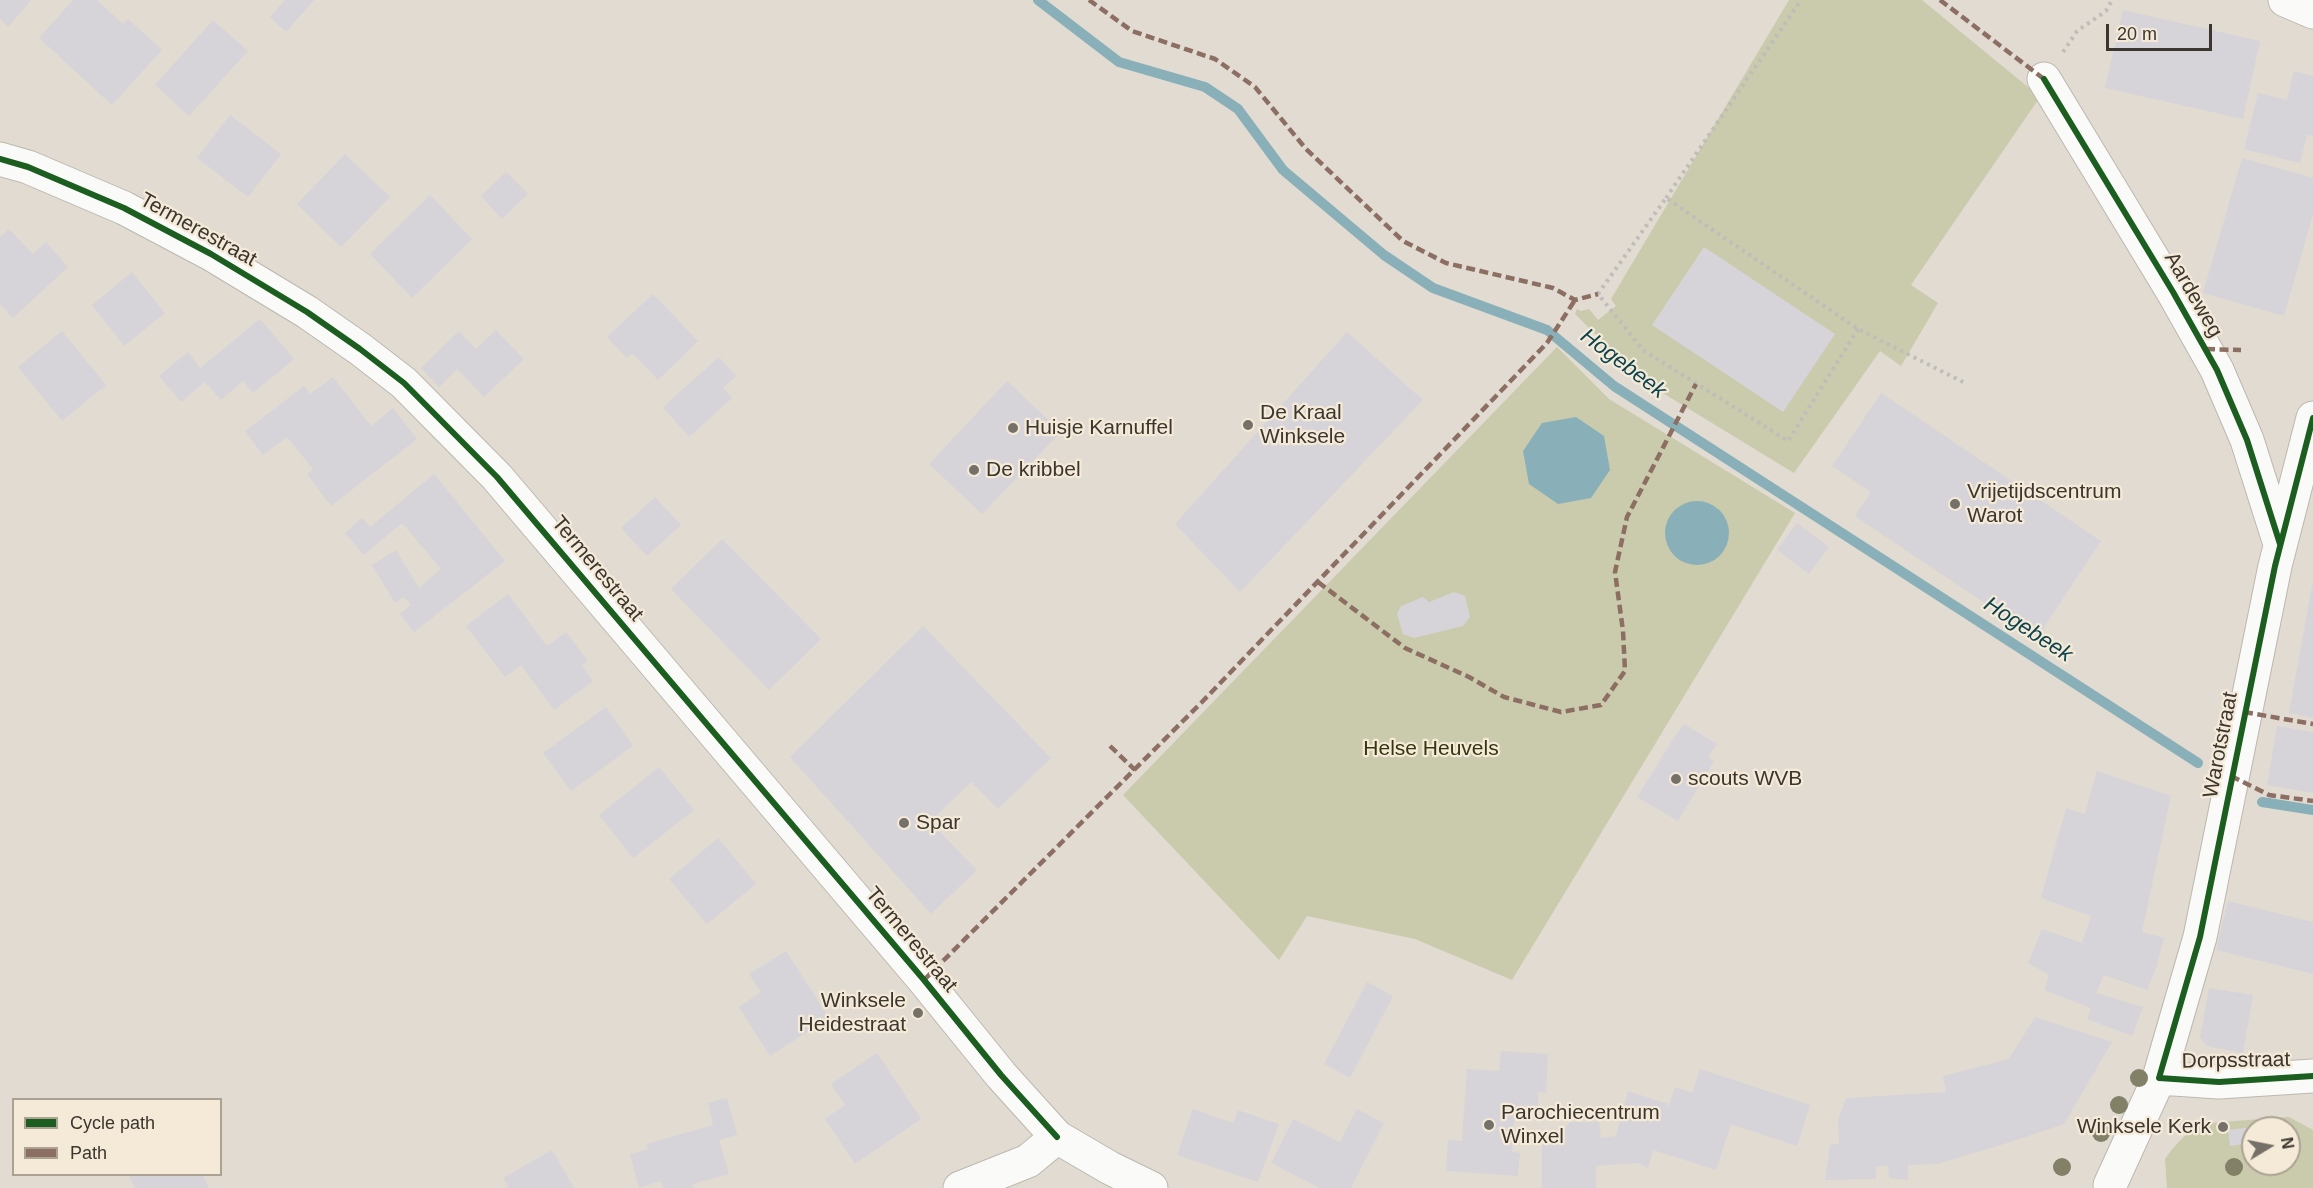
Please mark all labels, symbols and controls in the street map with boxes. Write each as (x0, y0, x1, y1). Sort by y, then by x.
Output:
scale bar (2109, 12, 2216, 50)
text: 20 m (2117, 24, 2157, 44)
street label: Termerestraat (135, 188, 261, 272)
street label: Aardeweg (2158, 248, 2228, 342)
water label: Hogebeek (1575, 323, 1671, 405)
place label: De Kraal Winksele (1260, 400, 1345, 450)
place label: Huisje Karnuffel (1025, 415, 1173, 441)
marker: De Kraal Winksele (1241, 418, 1255, 432)
marker: Huisje Karnuffel (1006, 421, 1020, 435)
place label: De kribbel (986, 457, 1081, 483)
marker: De kribbel (967, 463, 981, 477)
place label: Vrijetijdscentrum Warot (1967, 479, 2121, 529)
marker: Vrijetijdscentrum Warot (1948, 497, 1962, 511)
street label: Termerestraat (546, 511, 648, 627)
water label: Hogebeek (1979, 592, 2077, 668)
street label: Warotstraat (2198, 690, 2244, 800)
park label: Helse Heuvels (1363, 736, 1499, 762)
place label: scouts WVB (1688, 766, 1802, 792)
marker: scouts WVB (1669, 772, 1683, 786)
place label: Spar (916, 810, 960, 836)
marker: Spar (897, 816, 911, 830)
street label: Termerestraat (860, 882, 962, 998)
place label: Winksele Heidestraat (799, 988, 906, 1038)
marker: Winksele Heidestraat (911, 1006, 925, 1020)
street label: Dorpsstraat (2182, 1047, 2290, 1075)
legend (12, 1098, 222, 1176)
place label: Parochiecentrum Winxel (1501, 1100, 1660, 1150)
text: Cycle path (70, 1113, 155, 1133)
place label: Winksele Kerk (2077, 1114, 2211, 1140)
north arrow (2241, 1116, 2301, 1176)
marker: Parochiecentrum Winxel (1482, 1118, 1496, 1132)
marker: Winksele Kerk (2216, 1120, 2230, 1134)
text: N (2278, 1136, 2297, 1150)
text: Path (70, 1143, 107, 1163)

